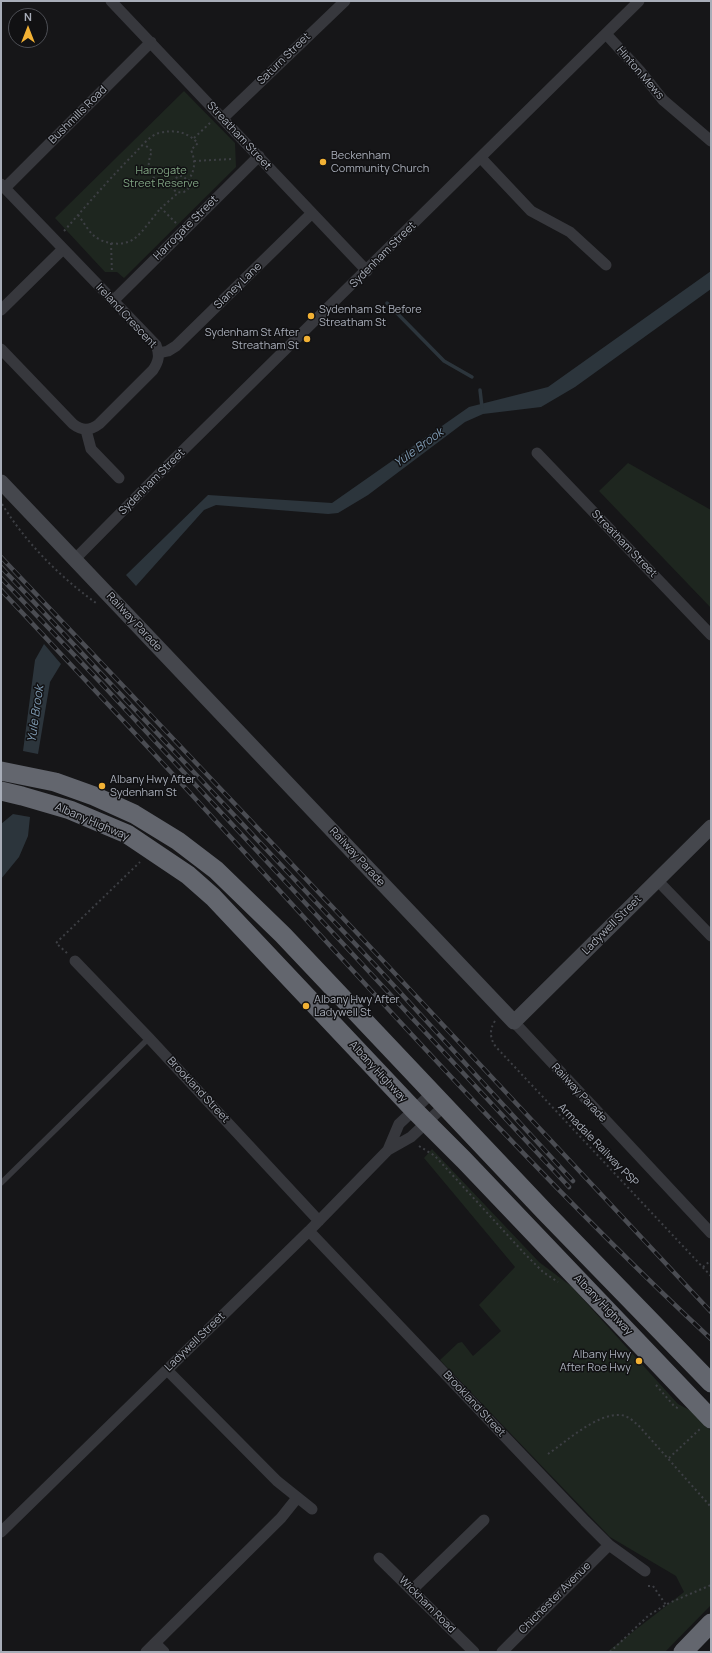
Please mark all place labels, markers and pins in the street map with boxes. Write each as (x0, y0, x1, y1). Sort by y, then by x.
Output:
place label: Beckenham Community Church (331, 149, 429, 175)
marker: Beckenham Community Church (318, 157, 328, 167)
place label: Sydenham St Before Streatham St (319, 303, 422, 329)
marker: Sydenham St Before Streatham St (306, 311, 316, 321)
place label: Sydenham St After Streatham St (205, 326, 299, 352)
marker: Sydenham St After Streatham St (302, 334, 312, 344)
place label: Albany Hwy After Sydenham St (110, 773, 196, 799)
marker: Albany Hwy After Sydenham St (97, 781, 107, 791)
place label: Albany Hwy After Ladywell St (314, 993, 400, 1019)
marker: Albany Hwy After Ladywell St (301, 1001, 311, 1011)
place label: Albany Hwy After Roe Hwy (560, 1348, 631, 1374)
marker: Albany Hwy After Roe Hwy (634, 1356, 644, 1366)

